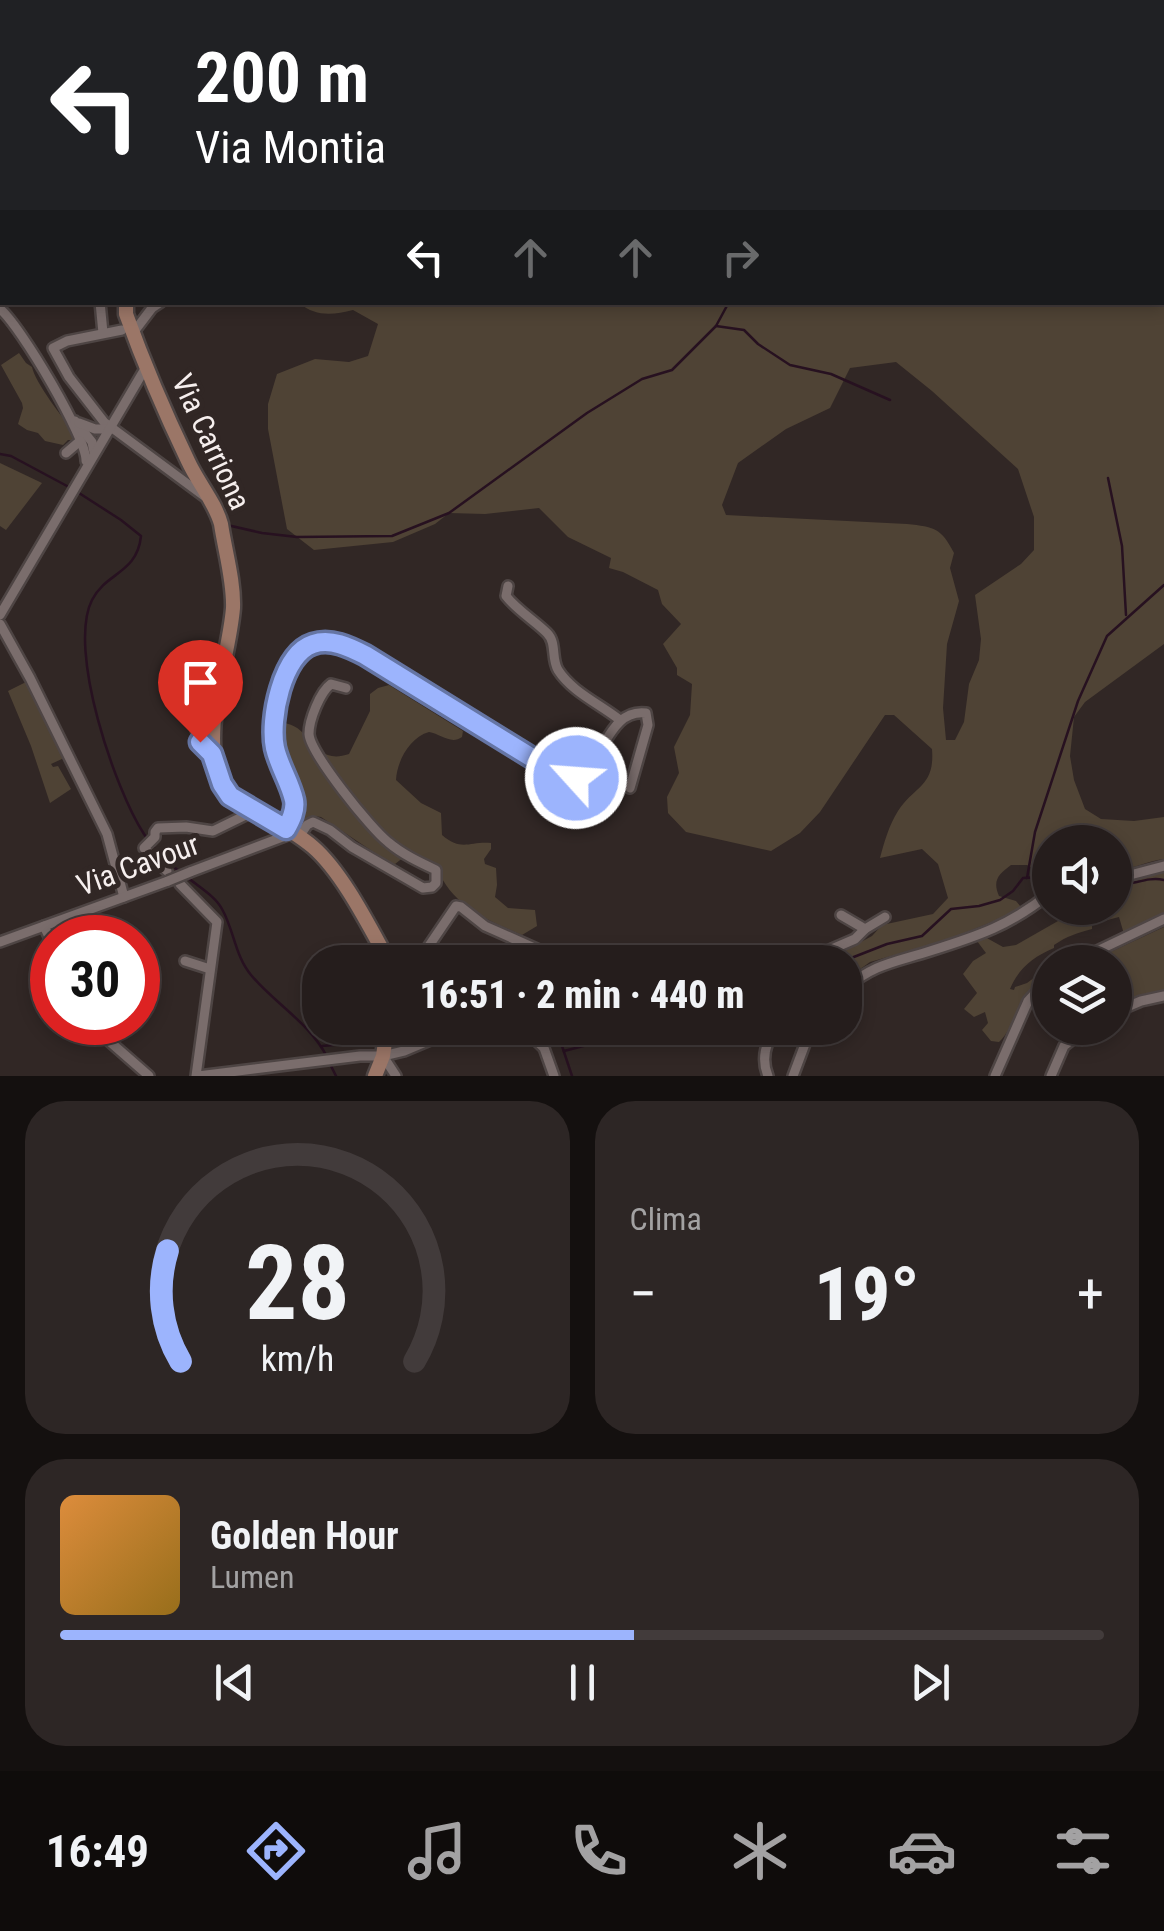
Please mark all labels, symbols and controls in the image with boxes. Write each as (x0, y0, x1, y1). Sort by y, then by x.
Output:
text: 200 m (195, 37, 369, 119)
icon: left (30, 40, 160, 170)
text: Via Montia (195, 121, 386, 174)
icon: left (398, 230, 453, 285)
icon: ahead (503, 230, 558, 285)
icon: ahead (608, 230, 663, 285)
icon: right (713, 230, 768, 285)
street label: Via Carriona (165, 368, 258, 515)
pin (158, 640, 243, 743)
icon: arrive (173, 655, 228, 710)
position arrow (524, 726, 628, 830)
map controls (1032, 825, 1132, 1045)
button: sound (1032, 825, 1132, 925)
street label: Via Cavour (72, 826, 204, 903)
speed limit sign: 30 (30, 915, 160, 1045)
button: layers (1032, 945, 1132, 1045)
text: 16:51 · 2 min · 440 m (420, 973, 744, 1017)
text: Clima (630, 1200, 702, 1238)
text: 28 (245, 1223, 350, 1344)
text: 19° (814, 1250, 920, 1338)
text: − (630, 1262, 657, 1326)
text: + (1077, 1262, 1104, 1326)
text: km/h (260, 1338, 334, 1380)
text: Golden Hour (210, 1514, 399, 1558)
text: Lumen (210, 1558, 295, 1596)
icon: previous (207, 1655, 262, 1710)
icon: pause (555, 1655, 610, 1710)
icon: next (903, 1655, 958, 1710)
icon: directions (241, 1816, 311, 1886)
icon: music (402, 1816, 472, 1886)
icon: phone (564, 1816, 634, 1886)
icon: climate (725, 1816, 795, 1886)
icon: car (887, 1816, 957, 1886)
icon: filters (1048, 1816, 1118, 1886)
text: 16:49 (46, 1825, 149, 1878)

